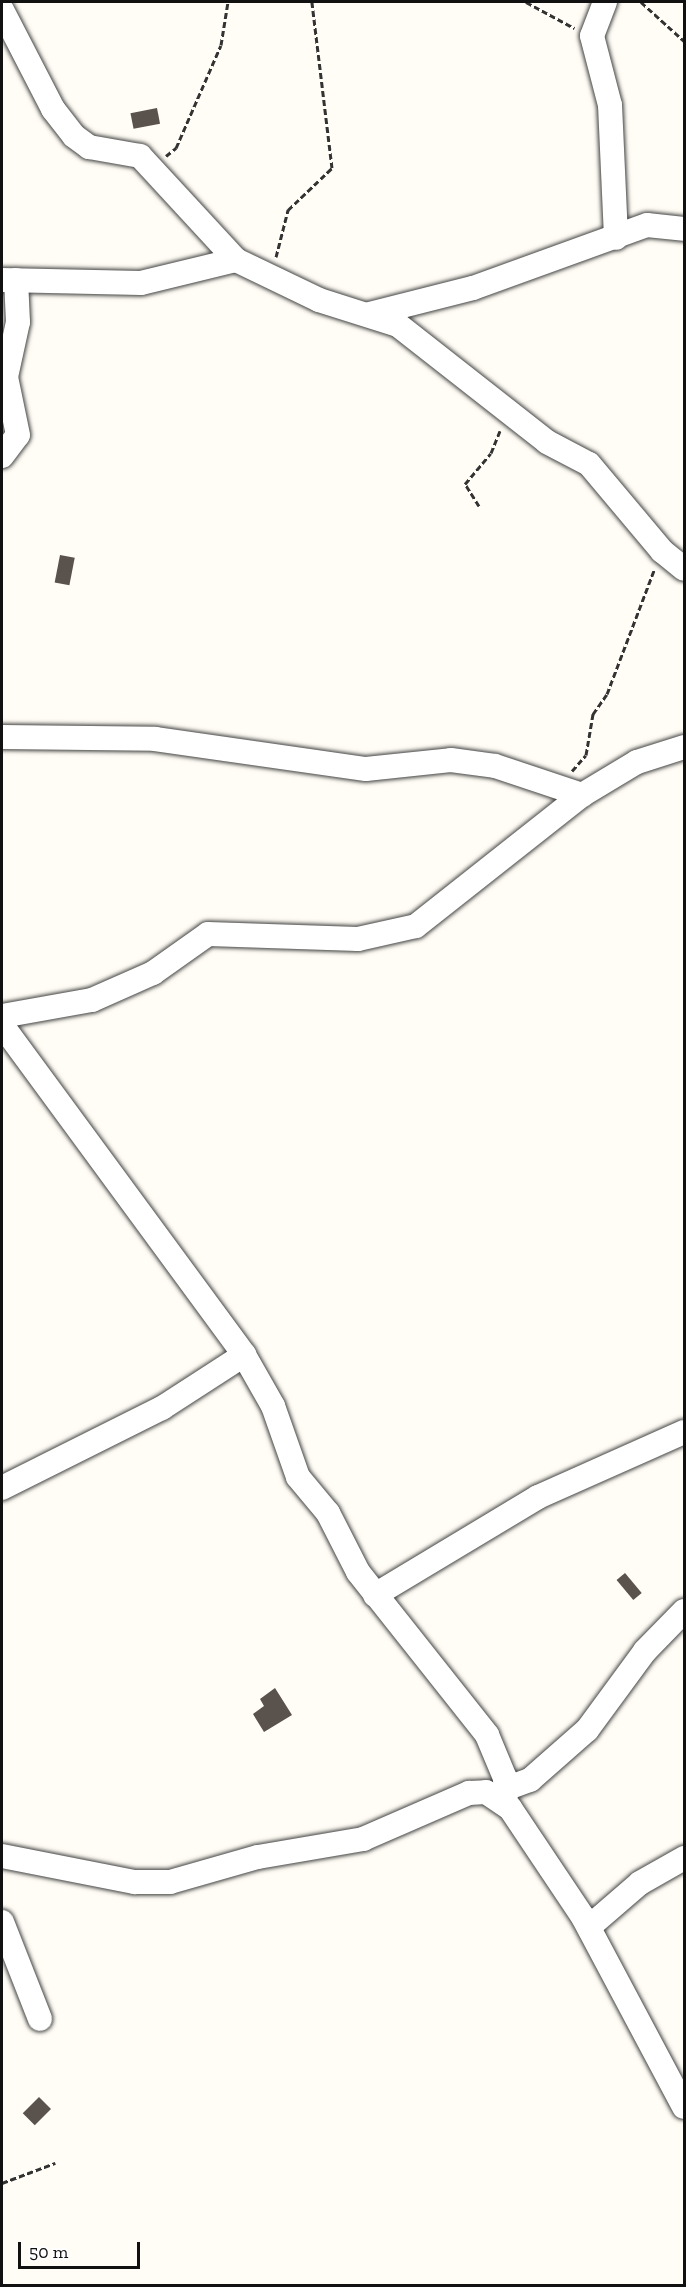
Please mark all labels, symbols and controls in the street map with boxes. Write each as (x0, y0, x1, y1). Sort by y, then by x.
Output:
scale bar (21, 2230, 142, 2268)
text: 50 m (29, 2241, 68, 2263)

